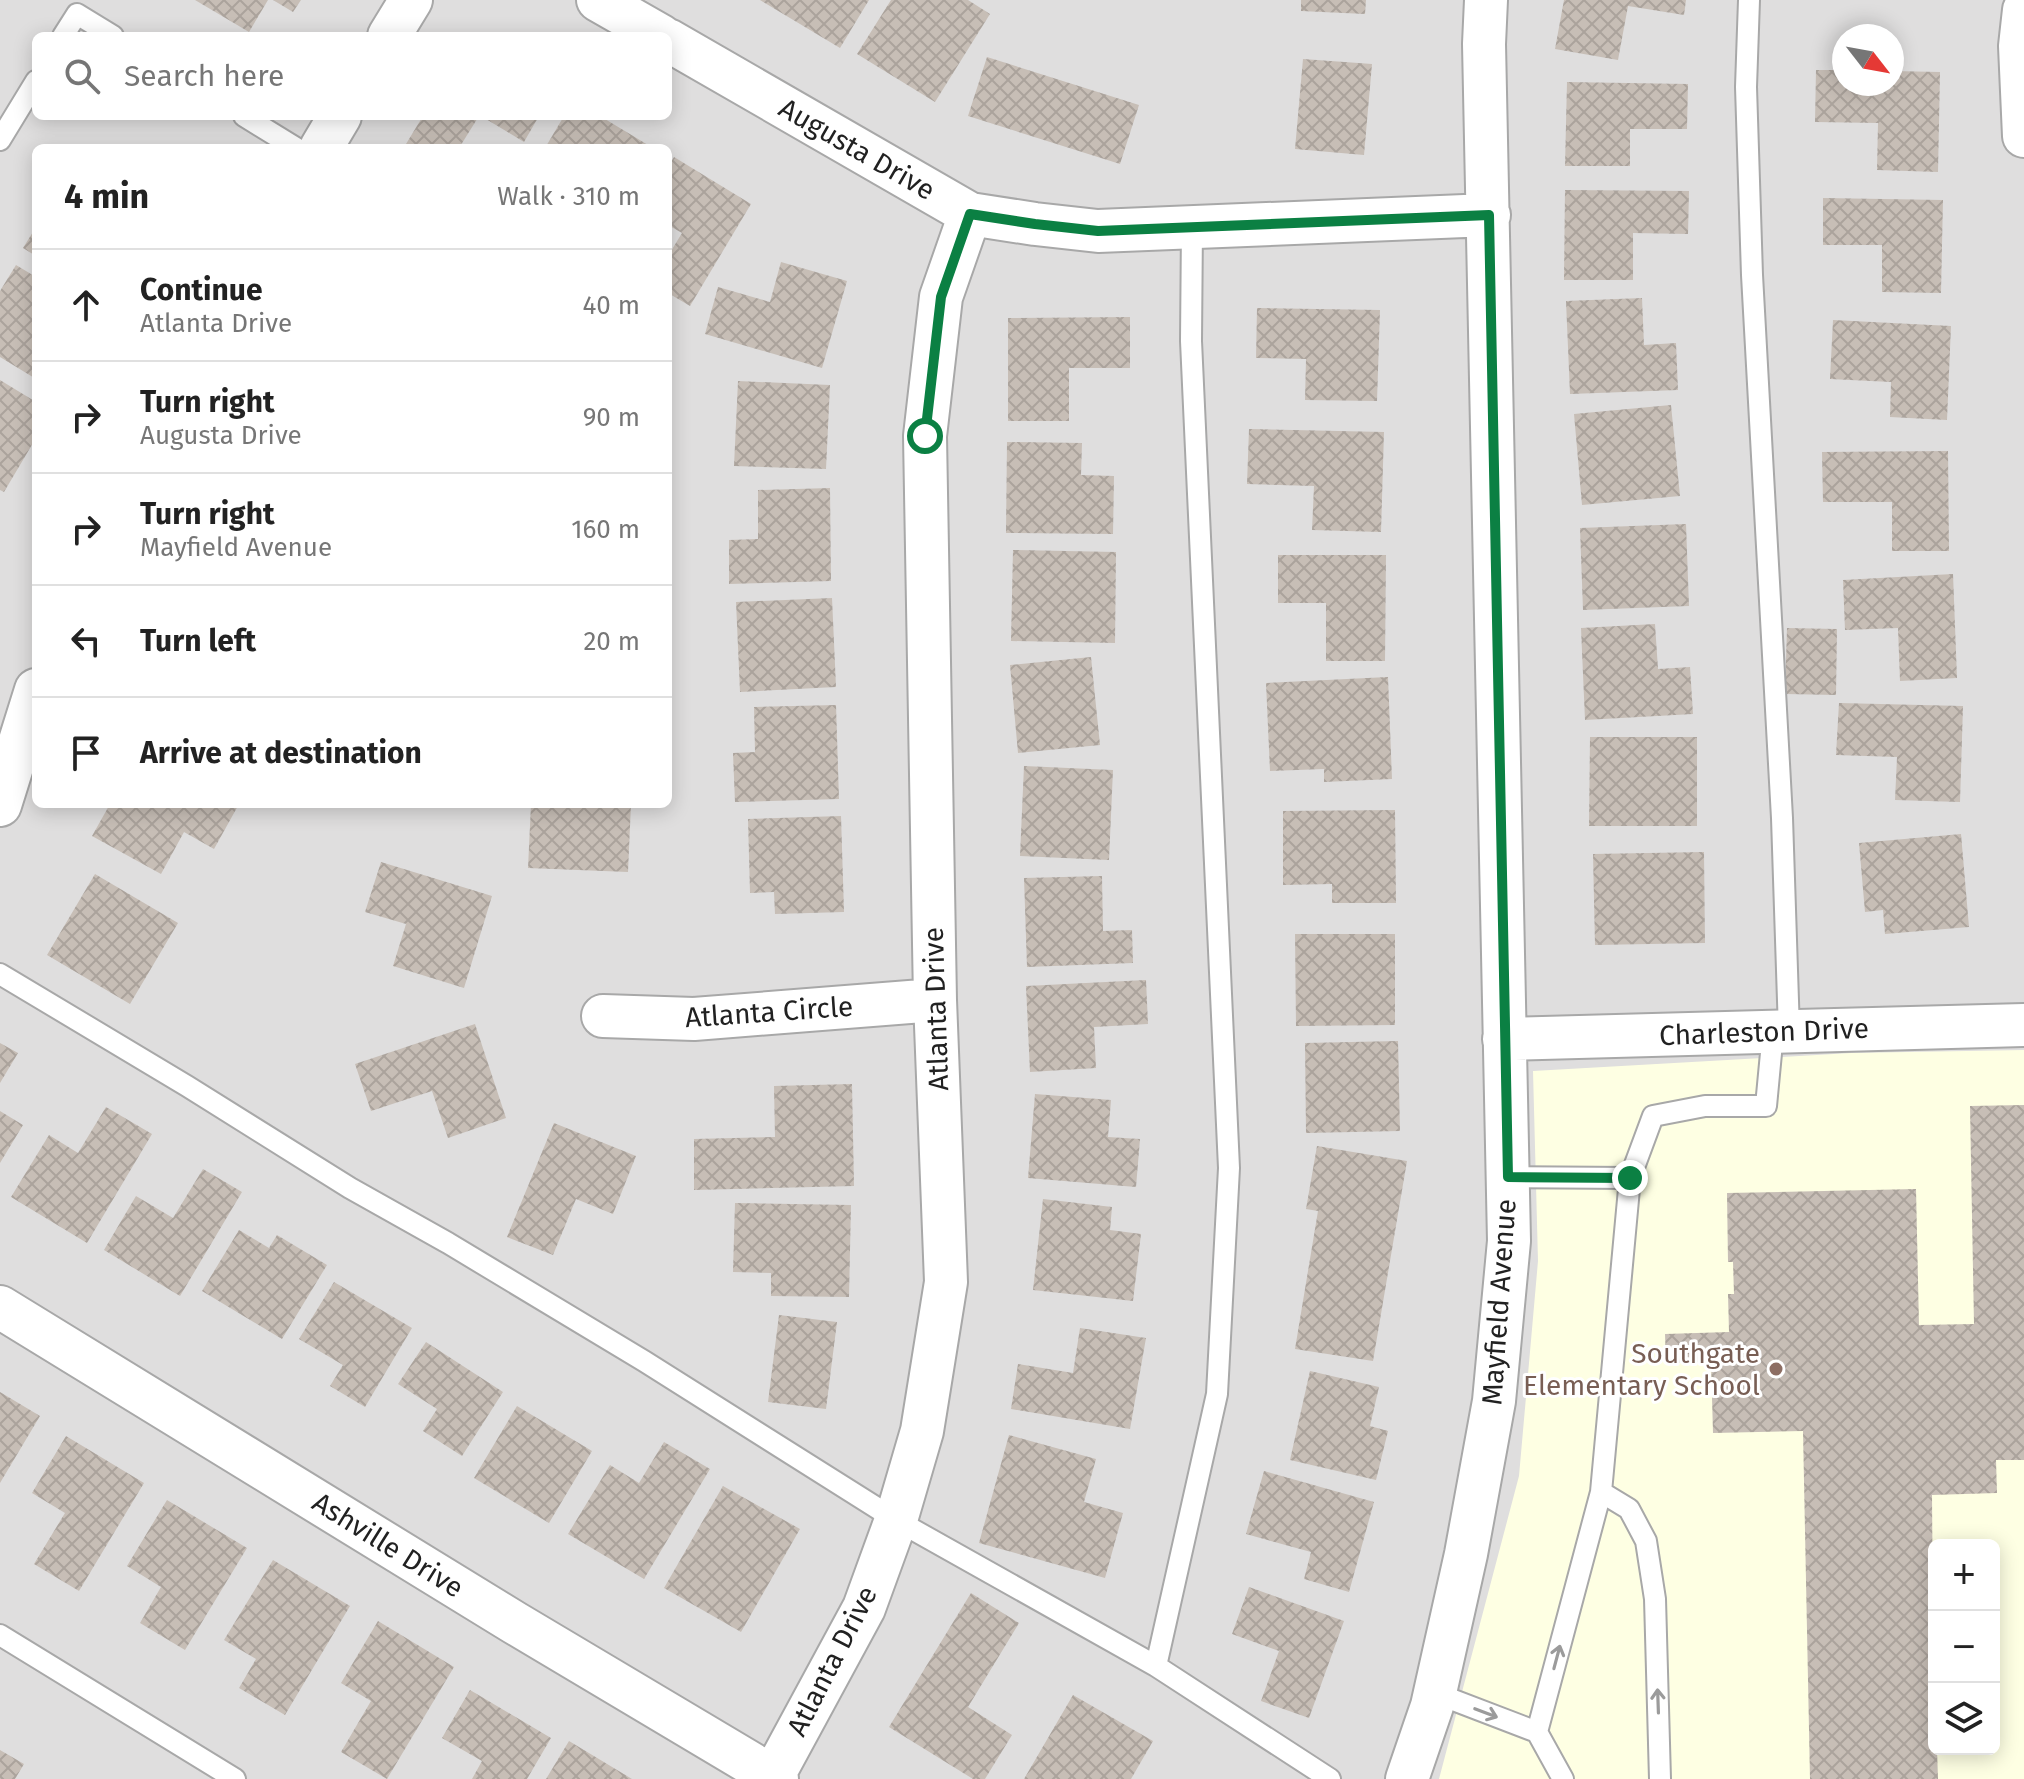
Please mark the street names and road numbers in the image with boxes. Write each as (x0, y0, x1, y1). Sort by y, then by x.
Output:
street label: Augusta Drive (773, 91, 941, 207)
street label: Atlanta Drive (917, 927, 955, 1091)
street label: Atlanta Circle (684, 990, 854, 1034)
street label: Charleston Drive (1659, 1012, 1869, 1052)
street label: Mayfield Avenue (1475, 1198, 1523, 1406)
street label: Ashville Drive (306, 1486, 470, 1604)
street label: Atlanta Drive (780, 1581, 884, 1741)

